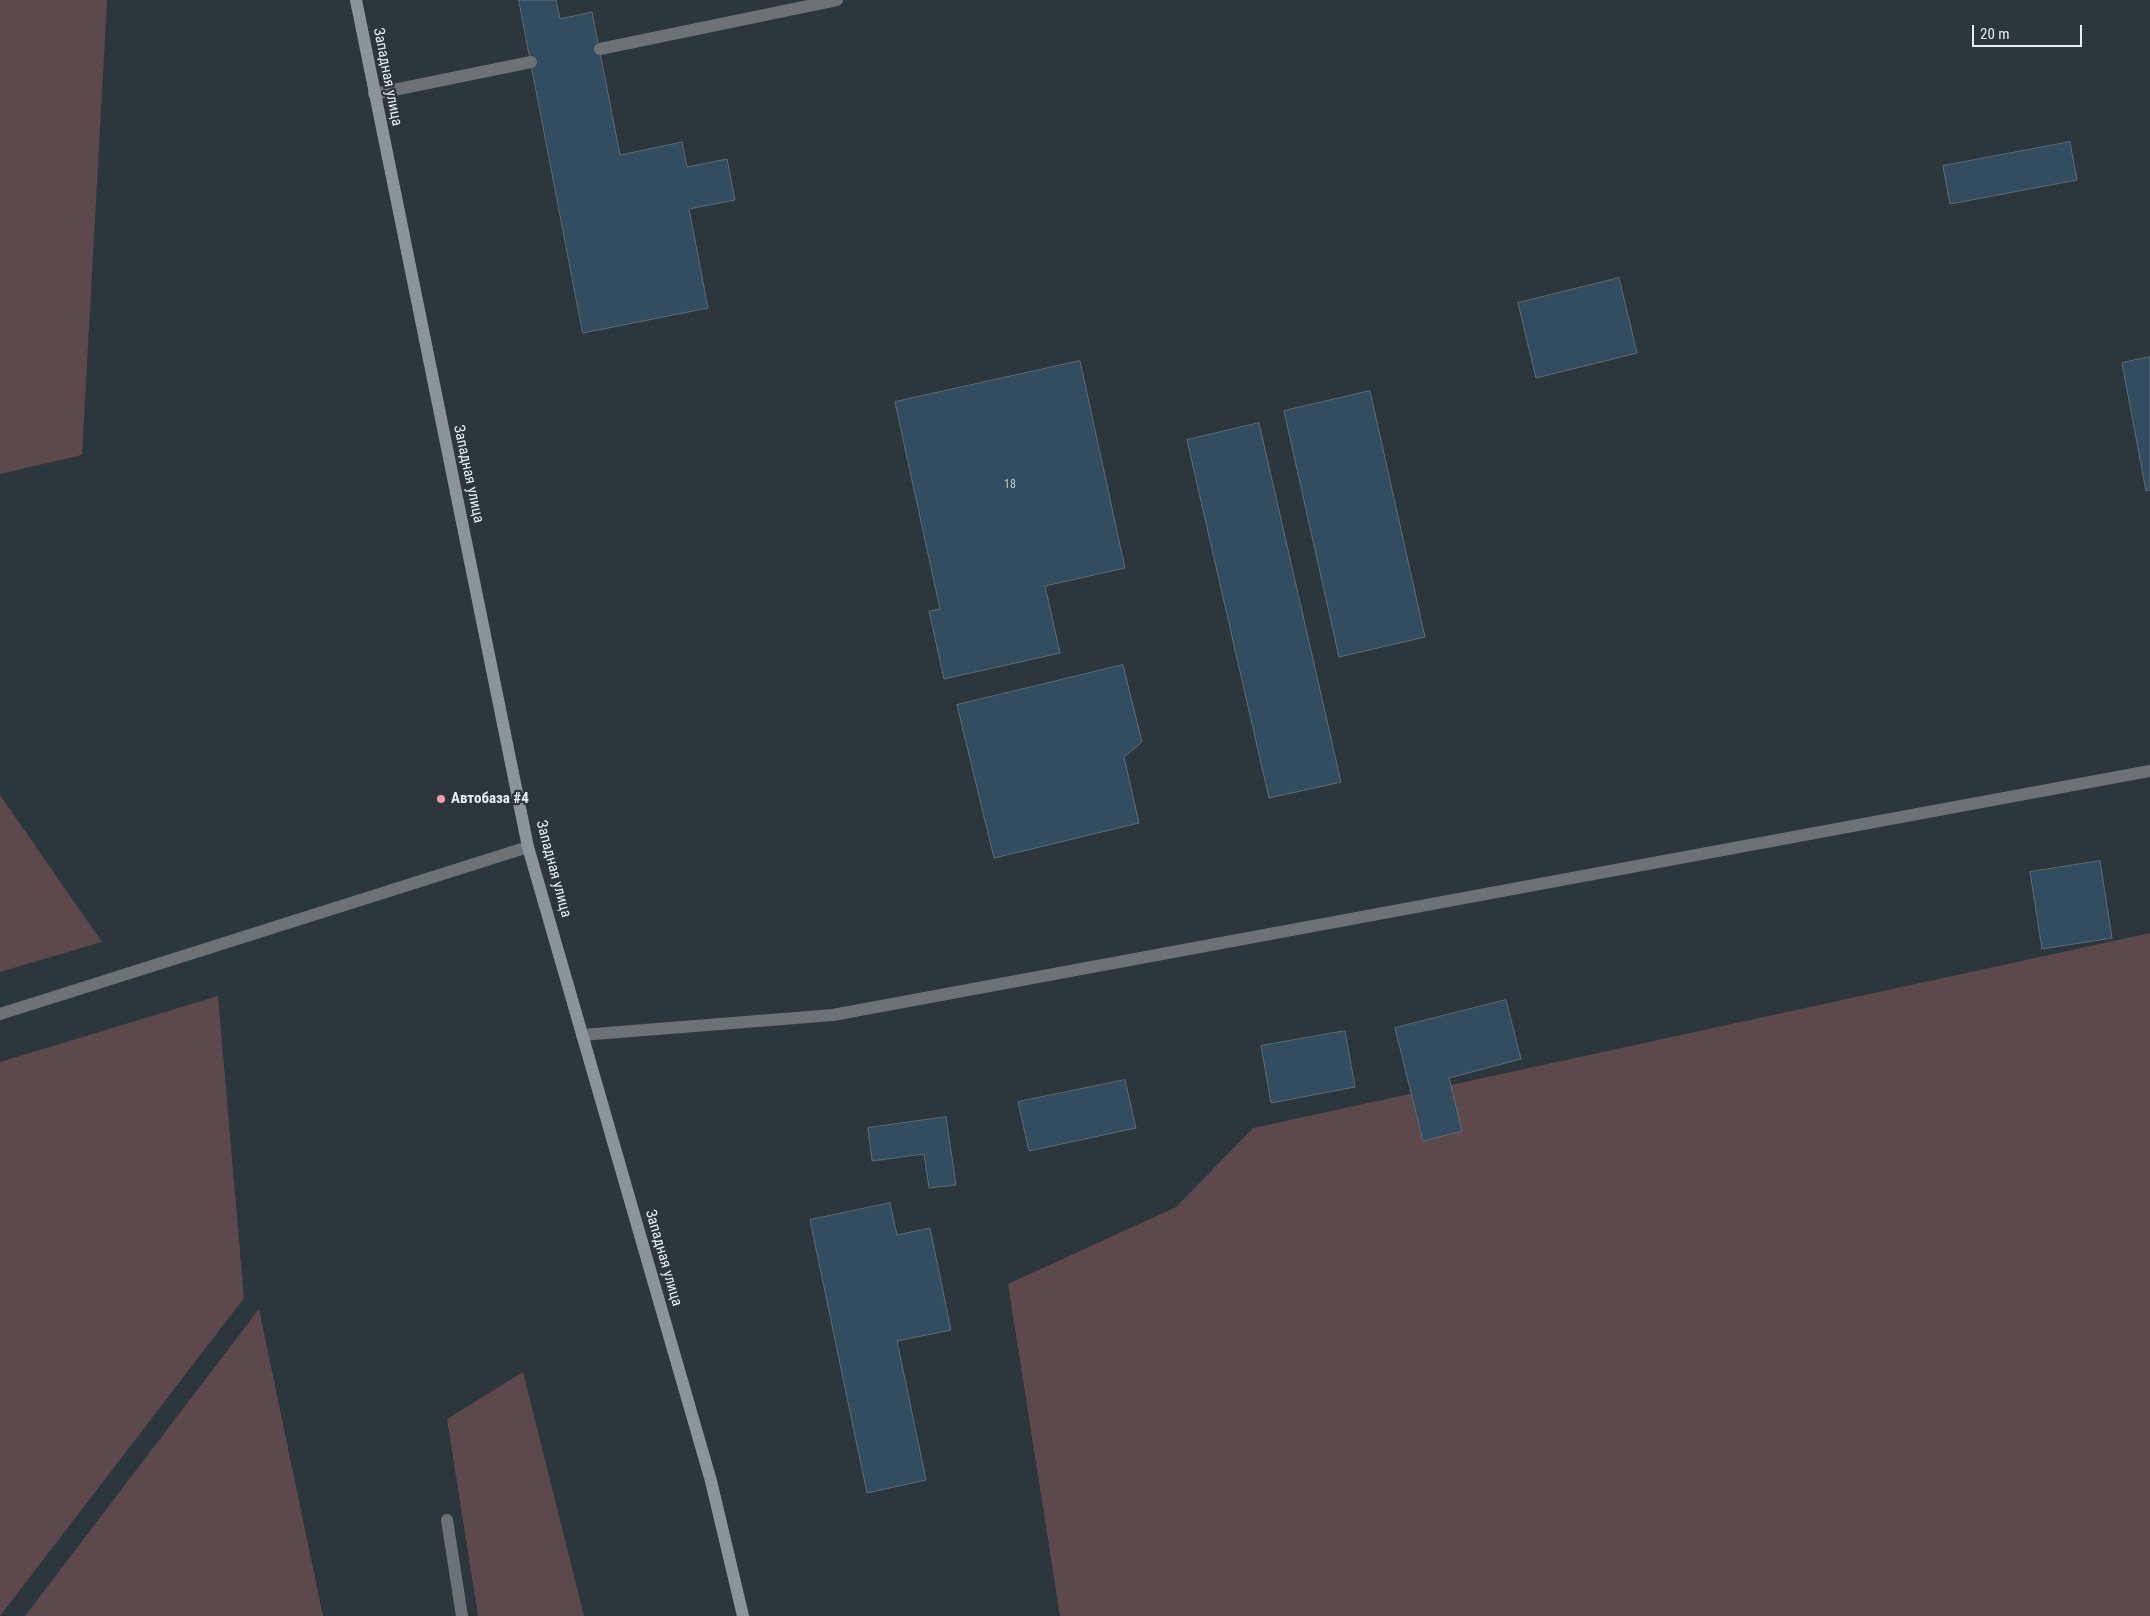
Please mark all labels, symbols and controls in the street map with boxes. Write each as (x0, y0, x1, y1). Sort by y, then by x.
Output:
scale bar (1975, 15, 2085, 47)
text: 20 m (1980, 25, 2010, 43)
street label: Западная улица (369, 26, 405, 128)
street label: Западная улица (449, 423, 487, 525)
house number: 18 (1004, 478, 1016, 492)
place label: Автобаза #4 (451, 790, 529, 808)
marker: Автобаза #4 (435, 793, 447, 805)
street label: Западная улица (531, 819, 575, 919)
street label: Западная улица (641, 1208, 685, 1308)

